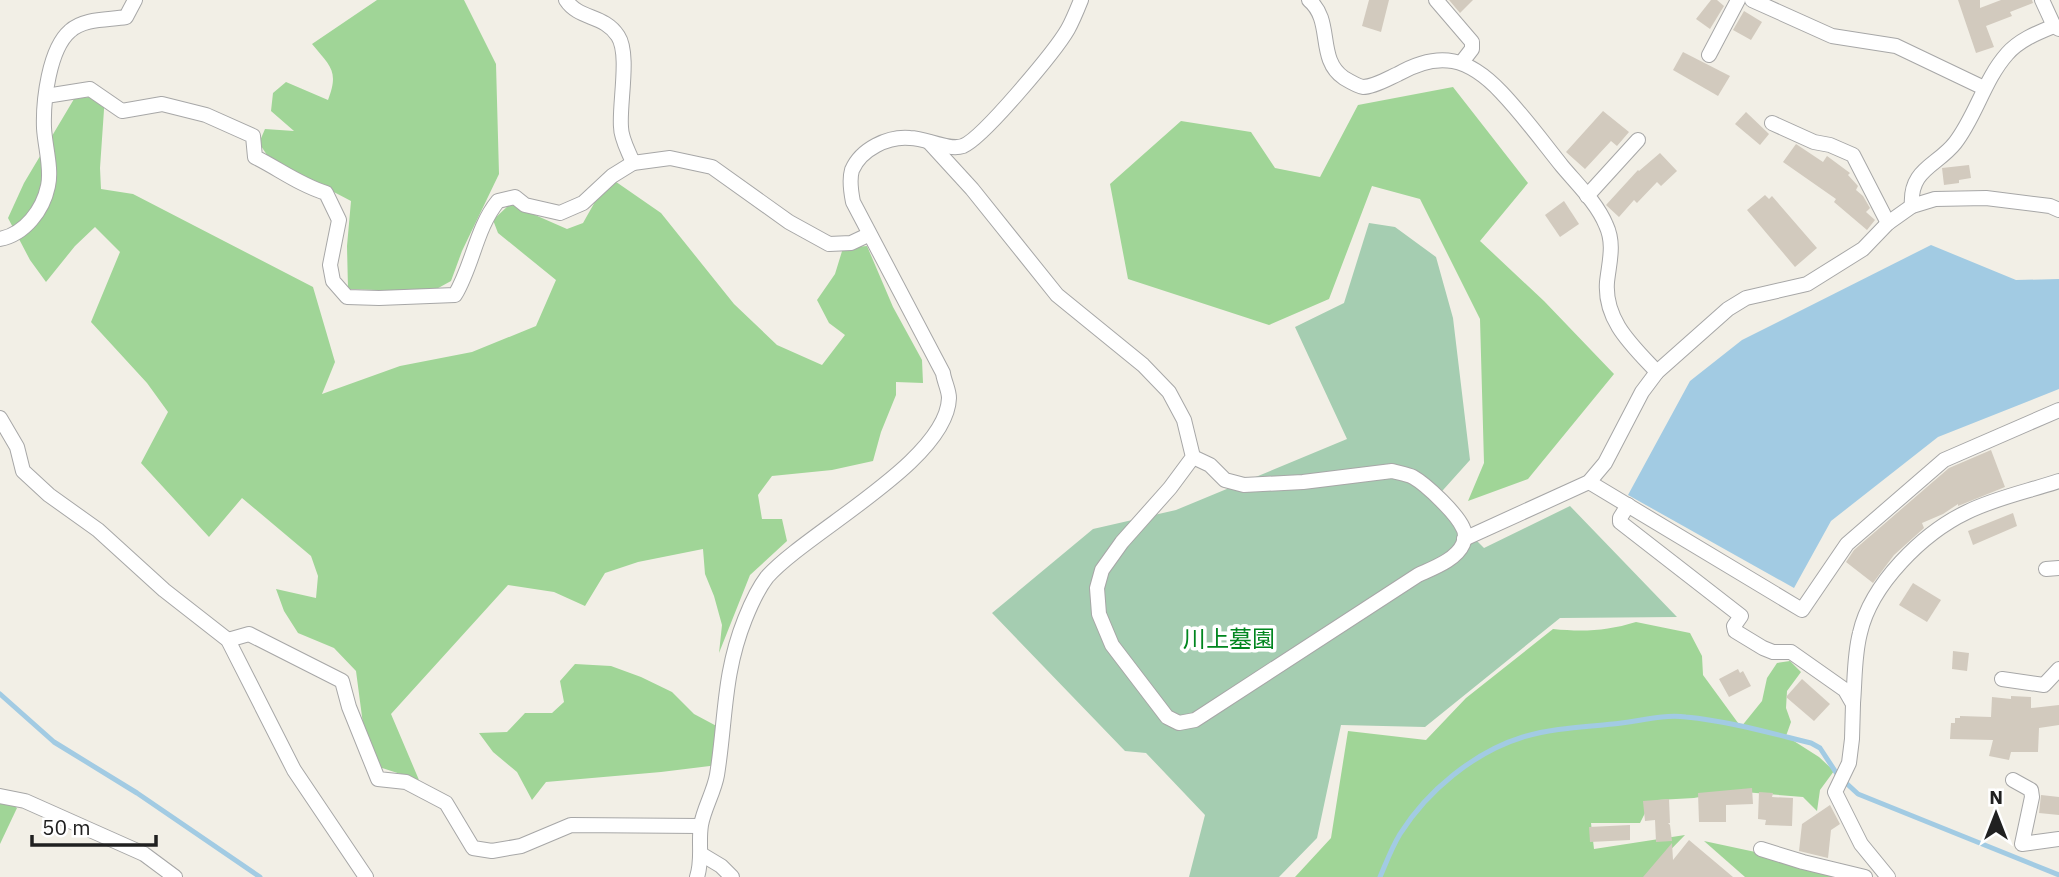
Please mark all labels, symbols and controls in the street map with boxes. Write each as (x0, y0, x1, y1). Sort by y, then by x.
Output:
park label: 川上墓園 (1183, 623, 1275, 653)
north arrow (1961, 779, 2031, 849)
text: N (1989, 785, 2003, 809)
scale bar (32, 804, 156, 848)
text: 50 m (42, 813, 91, 841)

